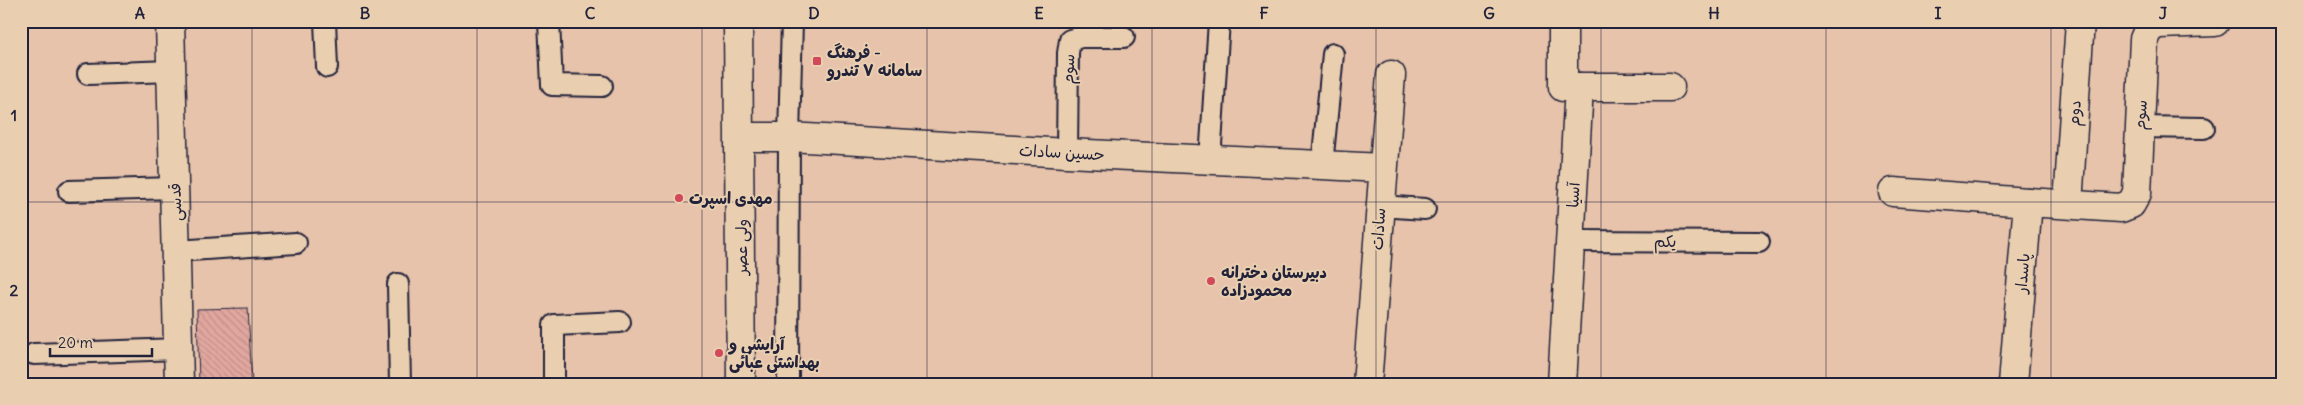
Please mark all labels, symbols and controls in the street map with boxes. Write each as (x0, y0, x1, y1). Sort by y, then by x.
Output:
text: A (135, 3, 145, 23)
text: B (360, 3, 371, 23)
text: C (585, 3, 596, 23)
text: D (808, 3, 820, 23)
text: E (1034, 3, 1044, 23)
text: F (1259, 3, 1269, 23)
text: G (1483, 3, 1495, 23)
text: H (1708, 3, 1720, 23)
text: I (1935, 3, 1942, 23)
text: J (2159, 3, 2168, 23)
place label: فرهنگ - سامانه ۷ تندرو (826, 42, 922, 82)
street label: سوم (1057, 53, 1082, 85)
marker: فرهنگ - سامانه ۷ تندرو (811, 55, 823, 67)
street label: دوم (2063, 99, 2088, 127)
street label: سوم (2129, 99, 2154, 131)
text: 1 (11, 105, 17, 125)
street label: حسین سادات (1019, 140, 1105, 164)
street label: آسیا (1562, 181, 1584, 208)
street label: قدسی (164, 182, 187, 222)
place label: مهدی اسپرت (689, 188, 772, 209)
marker: مهدی اسپرت (673, 192, 685, 204)
street label: سادات (1367, 207, 1389, 251)
street label: ولی عصر (731, 219, 752, 277)
street label: یکم (1654, 231, 1676, 254)
street label: پاسدار (2010, 252, 2035, 296)
place label: دبیرستان دخترانه محمودزاده (1221, 262, 1327, 301)
marker: دبیرستان دخترانه محمودزاده (1205, 275, 1217, 287)
text: 2 (10, 280, 19, 300)
scale bar (50, 325, 152, 357)
text: 20 m (58, 333, 93, 352)
place label: آرایشی و بهداشتی عبائی (728, 334, 820, 373)
marker: آرایشی و بهداشتی عبائی (713, 347, 725, 359)

